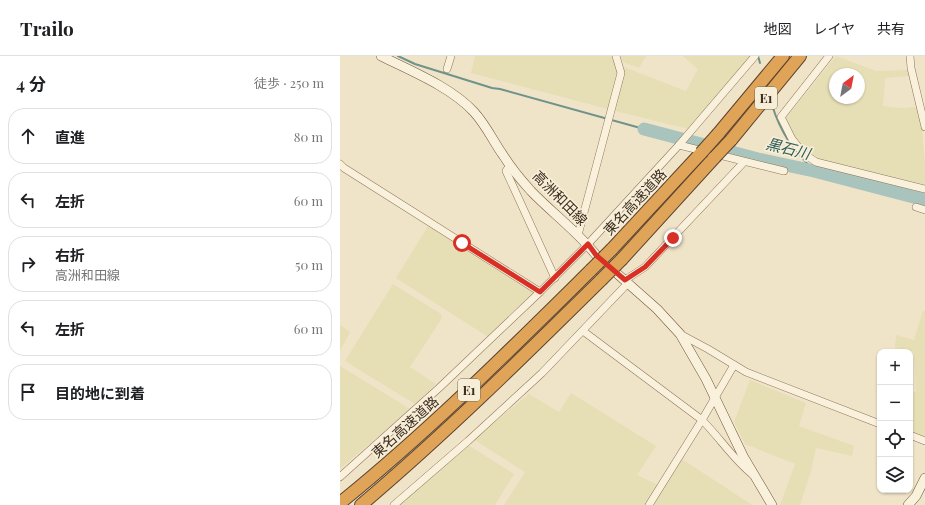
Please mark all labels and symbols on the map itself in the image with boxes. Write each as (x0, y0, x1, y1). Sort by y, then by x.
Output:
north arrow (829, 68, 865, 104)
road number: E1 (755, 87, 777, 109)
water label: 黒石川 (764, 133, 814, 164)
street label: 東名高速道路 (599, 164, 670, 239)
street label: 高洲和田線 (529, 166, 592, 229)
route end (664, 229, 682, 247)
route start (453, 234, 471, 252)
road number: E1 (458, 379, 480, 401)
street label: 東名高速道路 (367, 391, 442, 462)

